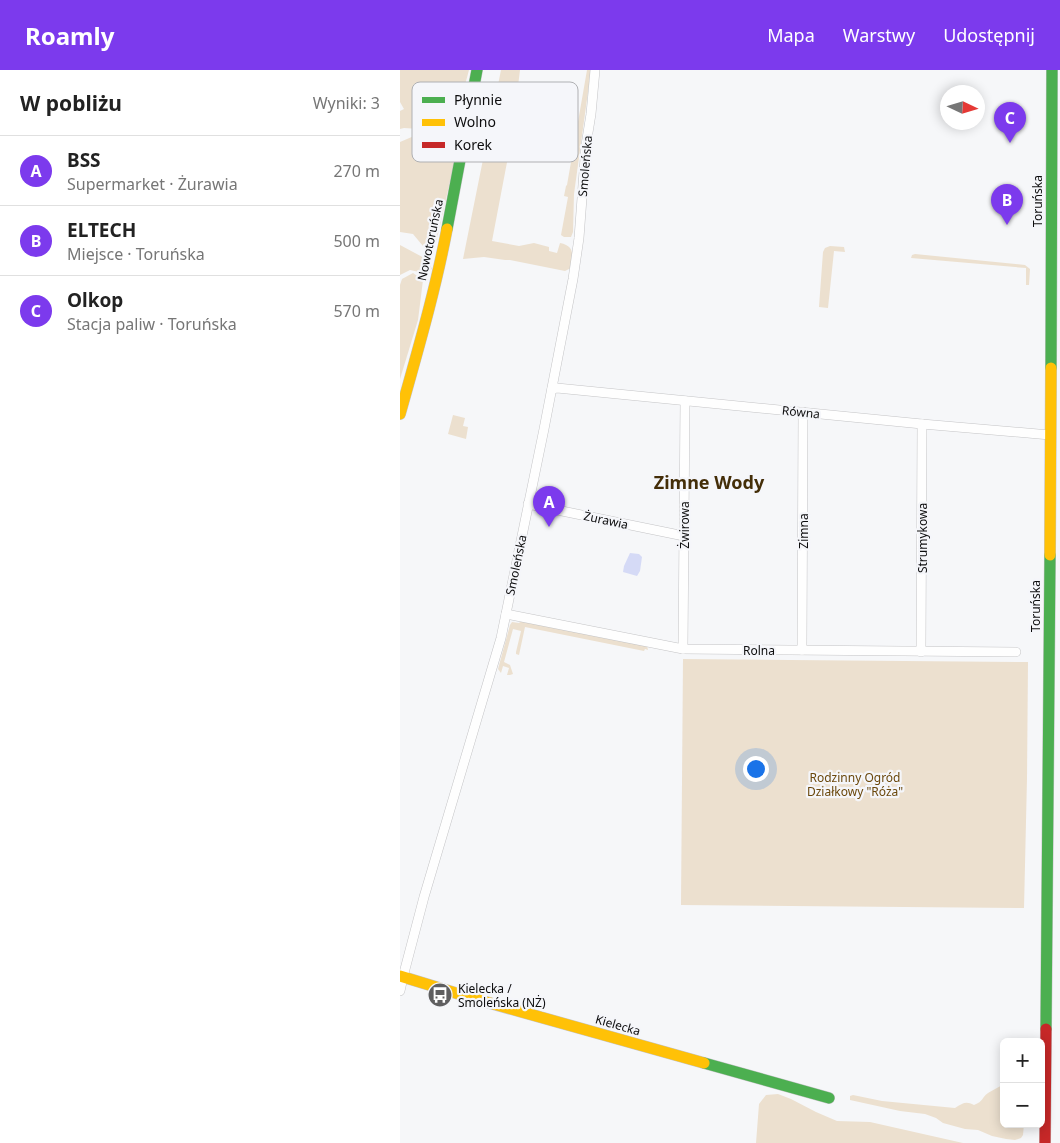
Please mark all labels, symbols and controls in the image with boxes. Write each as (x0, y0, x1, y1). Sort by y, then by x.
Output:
text: Roamly (25, 19, 114, 52)
text: Mapa (767, 23, 815, 47)
text: Warstwy (843, 23, 915, 47)
text: Udostępnij (943, 23, 1035, 47)
legend (412, 82, 578, 162)
north arrow (940, 85, 985, 130)
text: W pobliżu (20, 89, 122, 117)
text: Płynnie (454, 90, 502, 109)
text: Wyniki: 3 (313, 92, 380, 114)
pin: C (994, 102, 1026, 143)
text: Wolno (454, 112, 496, 131)
text: Korek (454, 135, 493, 154)
street label: Smoleńska (574, 135, 596, 197)
text: BSS (67, 147, 101, 173)
text: A (30, 160, 42, 182)
text: 270 m (333, 160, 380, 182)
text: Supermarket · Żurawia (67, 173, 238, 195)
street label: Toruńska (1029, 175, 1046, 227)
pin: B (991, 184, 1023, 225)
street label: Nowotoruńska (413, 198, 447, 282)
text: ELTECH (67, 217, 136, 243)
text: B (31, 230, 41, 252)
text: 500 m (333, 230, 380, 252)
text: Miejsce · Toruńska (67, 243, 205, 265)
text: Olkop (67, 287, 123, 313)
text: C (31, 300, 41, 322)
text: 570 m (333, 300, 380, 322)
text: Stacja paliw · Toruńska (67, 313, 237, 335)
street label: Równa (781, 402, 821, 422)
district label: Zimne Wody (654, 470, 765, 494)
pin: A (533, 486, 565, 527)
street label: Żwirowa (676, 501, 693, 549)
street label: Strumykowa (914, 503, 931, 573)
street label: Żurawia (582, 507, 630, 533)
street label: Zimna (795, 513, 812, 549)
street label: Smoleńska (501, 533, 531, 597)
street label: Toruńska (1027, 580, 1044, 632)
street label: Rolna (743, 642, 775, 659)
your location (743, 756, 769, 782)
park label: Rodzinny Ogród Działkowy "Róża" (807, 769, 903, 800)
place label: Kielecka / Smoleńska (NŻ) (458, 980, 546, 1011)
bus stop icon: Kielecka / Smoleńska (NŻ) (427, 982, 453, 1008)
street label: Kielecka (594, 1010, 642, 1040)
map controls (1000, 1038, 1045, 1128)
button: + (1000, 1038, 1045, 1083)
button: − (1000, 1083, 1045, 1128)

